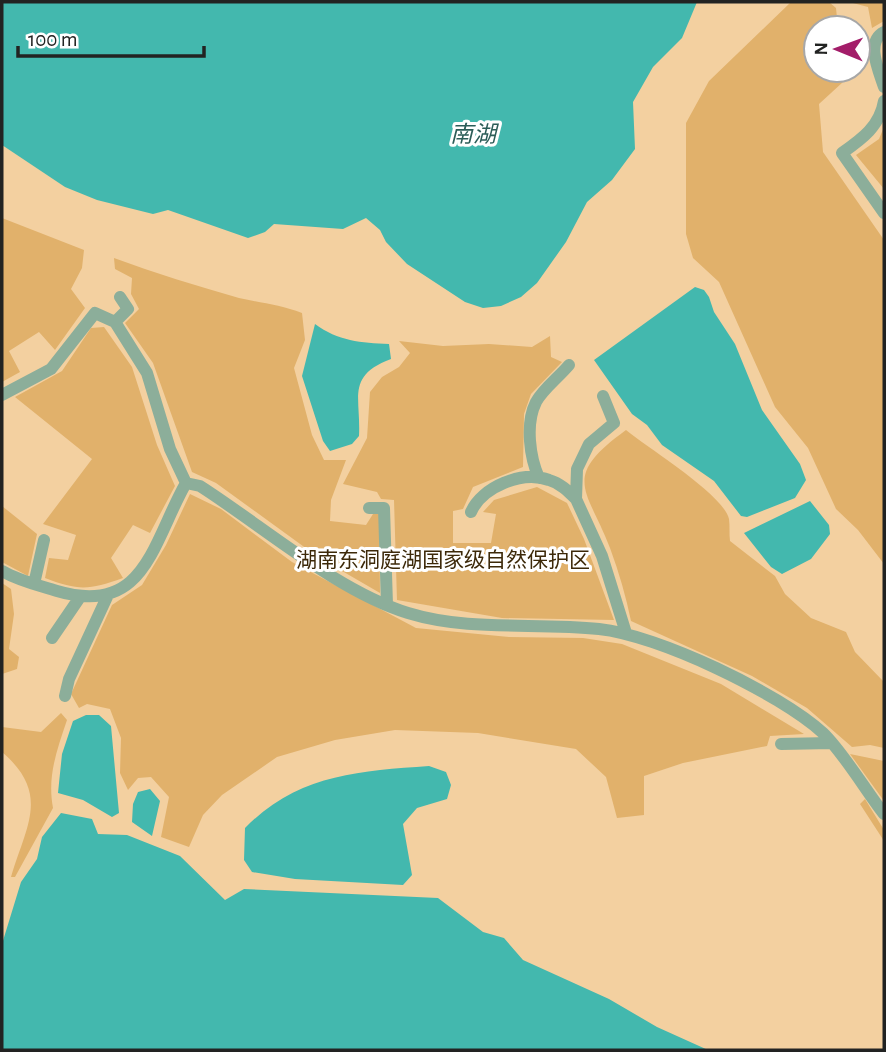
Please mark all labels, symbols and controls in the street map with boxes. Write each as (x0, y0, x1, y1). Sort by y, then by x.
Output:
scale bar (18, 14, 203, 58)
north arrow (802, 14, 872, 84)
text: 100 m (28, 29, 78, 50)
text: N (812, 42, 831, 56)
water label: 南湖 (450, 122, 499, 147)
park label: 湖南东洞庭湖国家级自然保护区 (296, 549, 590, 571)

